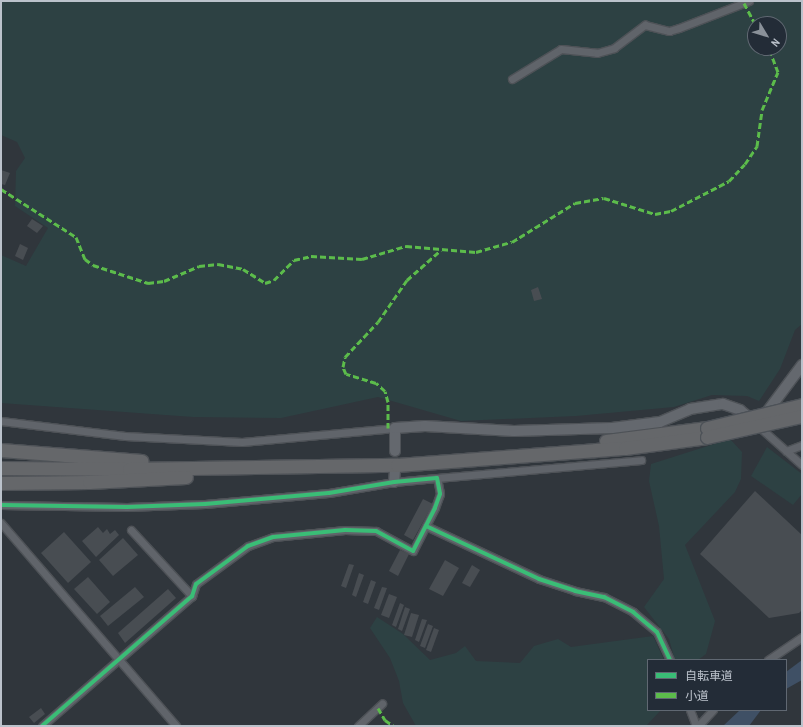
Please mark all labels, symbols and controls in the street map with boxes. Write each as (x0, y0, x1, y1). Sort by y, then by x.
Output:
north arrow (747, 16, 787, 56)
text: N (768, 36, 783, 50)
legend (647, 659, 787, 711)
text: 自転車道 (685, 668, 733, 684)
text: 小道 (685, 688, 709, 704)

